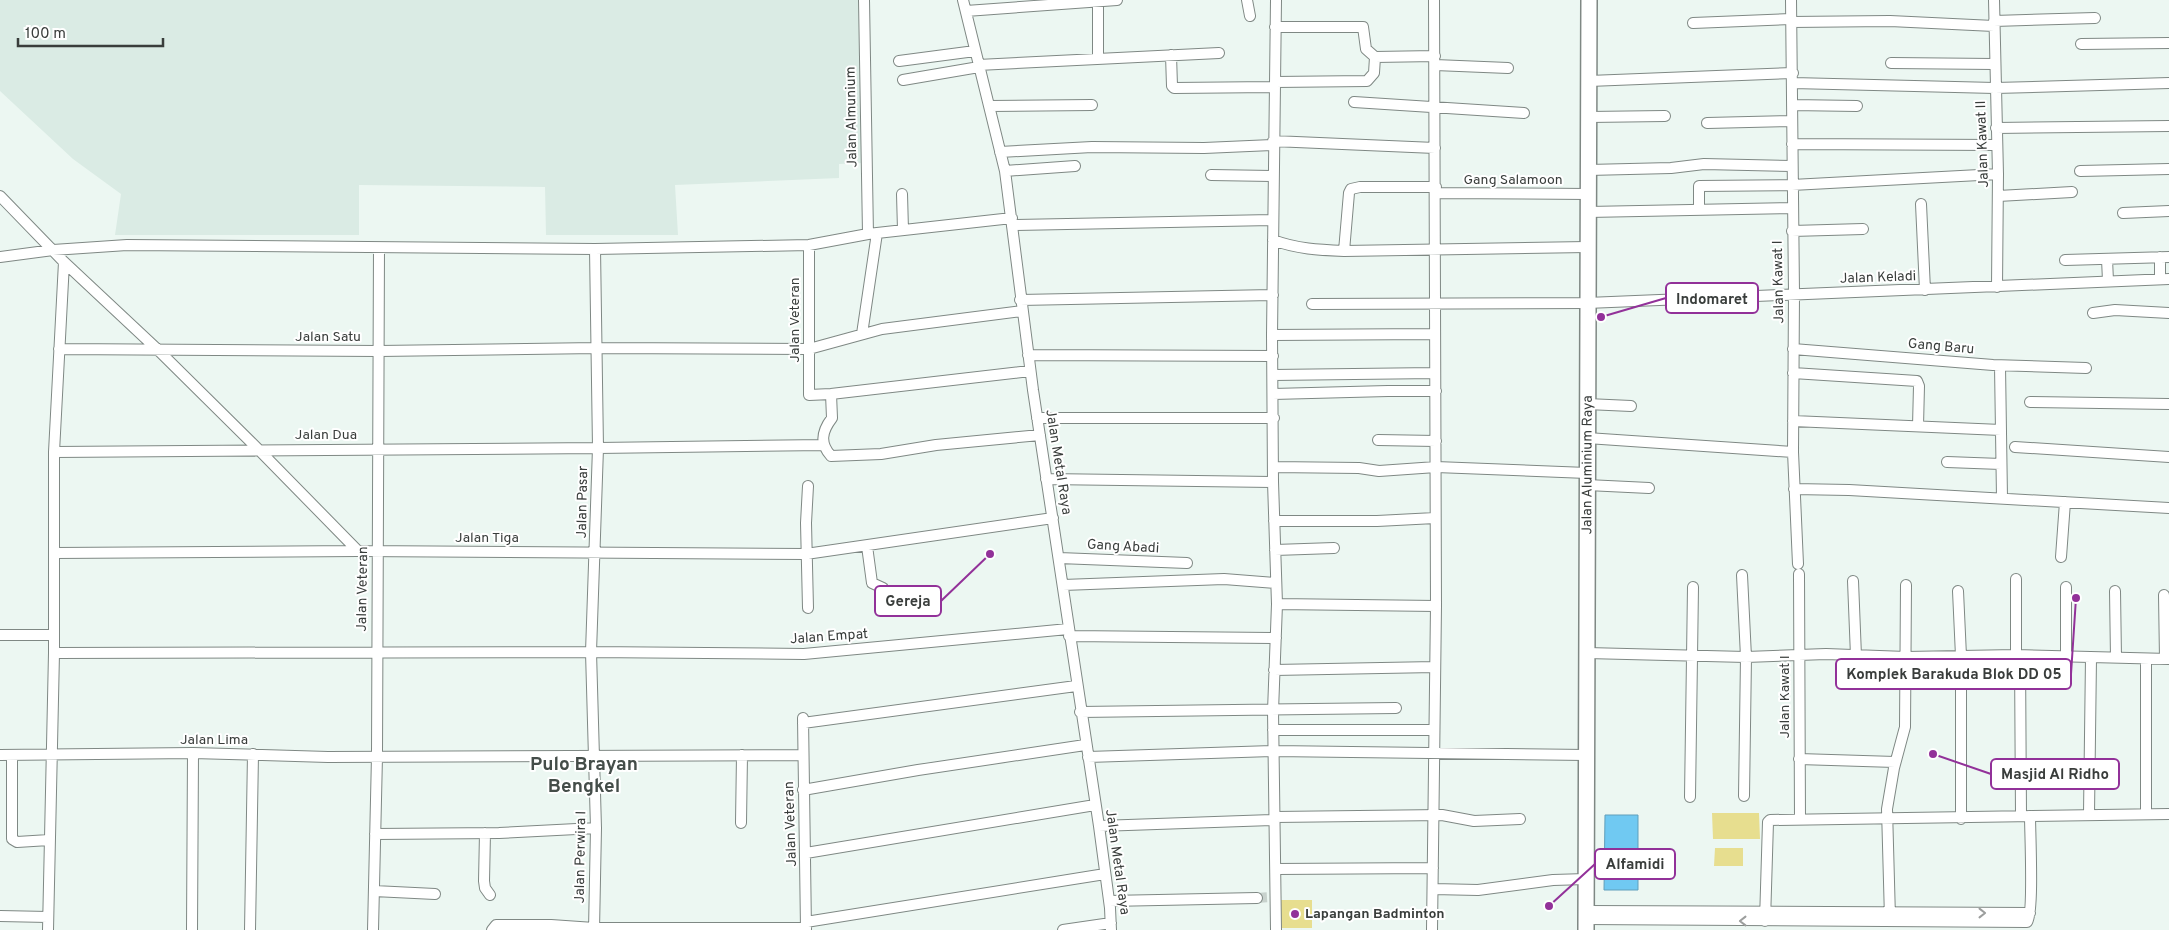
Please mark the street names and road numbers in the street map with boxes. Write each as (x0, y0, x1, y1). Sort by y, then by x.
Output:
street label: Jalan Almunium (843, 66, 861, 168)
street label: Jalan Kawat II (1973, 100, 1993, 188)
street label: Gang Salamoon (1463, 172, 1563, 189)
street label: Jalan Kawat I (1770, 240, 1788, 324)
street label: Jalan Keladi (1839, 268, 1917, 288)
street label: Jalan Veteran (787, 277, 804, 363)
street label: Jalan Satu (295, 329, 361, 346)
street label: Gang Baru (1907, 336, 1975, 358)
street label: Jalan Aluminium Raya (1579, 395, 1596, 535)
street label: Jalan Metal Raya (1041, 408, 1075, 516)
street label: Jalan Dua (295, 427, 357, 444)
street label: Jalan Pasar (574, 465, 592, 539)
street label: Jalan Tiga (455, 530, 519, 547)
street label: Gang Abadi (1086, 537, 1160, 557)
street label: Jalan Veteran (354, 546, 372, 632)
street label: Jalan Empat (789, 626, 869, 648)
street label: Jalan Kawat I (1777, 655, 1794, 739)
street label: Jalan Lima (180, 732, 248, 749)
street label: Jalan Veteran (781, 781, 801, 867)
street label: Jalan Metal Raya (1101, 808, 1133, 916)
street label: Jalan Perwira I (572, 810, 590, 904)

